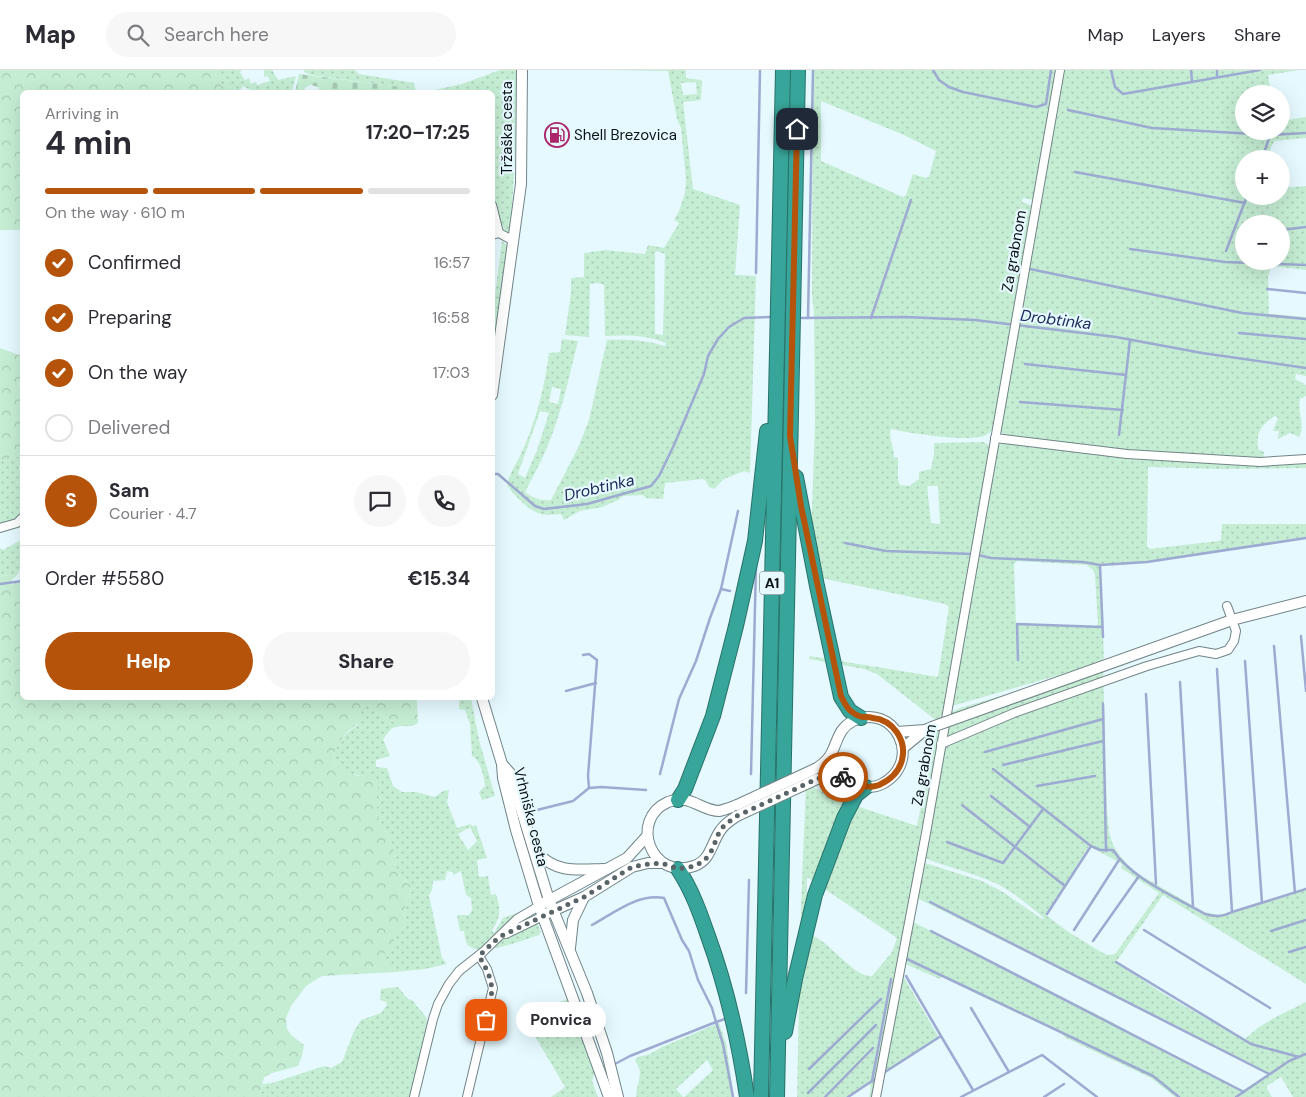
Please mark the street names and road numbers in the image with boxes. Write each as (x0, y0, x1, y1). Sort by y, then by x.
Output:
street label: Tržaška cesta (497, 81, 517, 175)
street label: Za grabnom (997, 209, 1031, 293)
road number: A1 (760, 572, 784, 594)
street label: Za grabnom (907, 723, 941, 807)
street label: Vrhniška cesta (509, 765, 553, 869)

